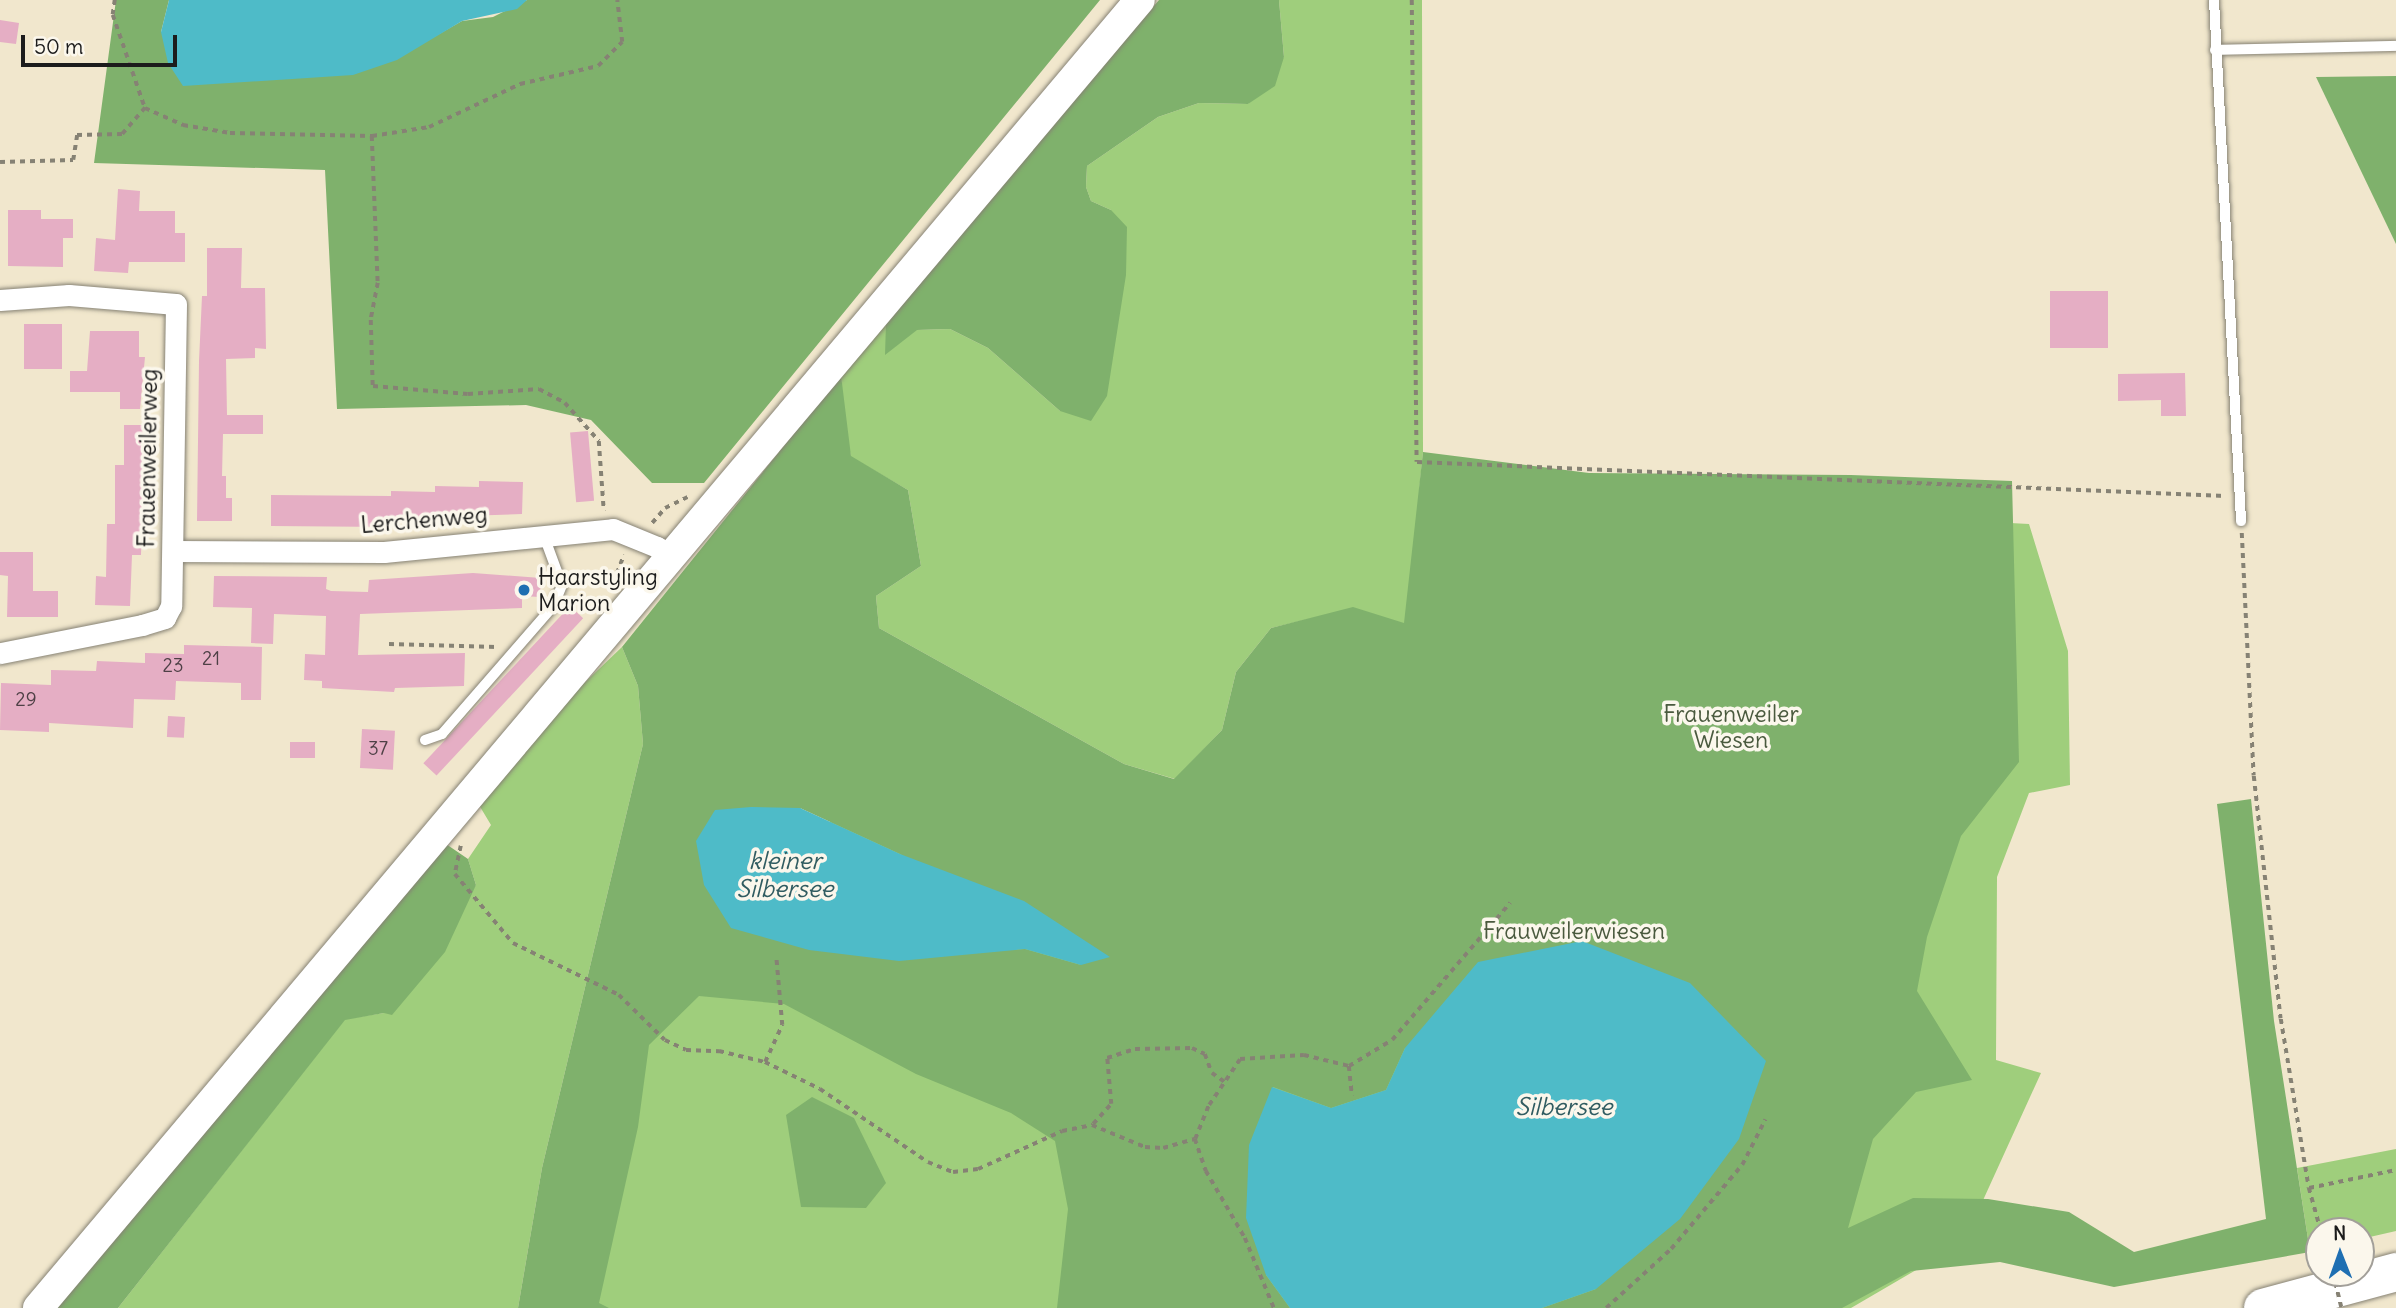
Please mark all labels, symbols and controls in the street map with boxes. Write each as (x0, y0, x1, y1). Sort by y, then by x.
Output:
scale bar (24, 21, 180, 65)
text: 50 m (34, 33, 83, 60)
street label: Frauenweilerweg (133, 368, 163, 548)
street label: Lerchenweg (359, 501, 489, 539)
place label: Haarstyling Marion (538, 563, 658, 617)
marker: Haarstyling Marion (516, 582, 532, 598)
house number: 21 (202, 648, 220, 670)
house number: 23 (162, 655, 184, 677)
house number: 29 (15, 689, 37, 711)
park label: Frauenweiler Wiesen (1663, 700, 1799, 754)
house number: 37 (368, 738, 388, 760)
water label: kleiner Silbersee (737, 847, 833, 903)
park label: Frauweilerwiesen (1483, 917, 1665, 945)
water label: Silbersee (1516, 1093, 1612, 1121)
north arrow (2305, 1217, 2375, 1287)
text: N (2333, 1221, 2346, 1245)

